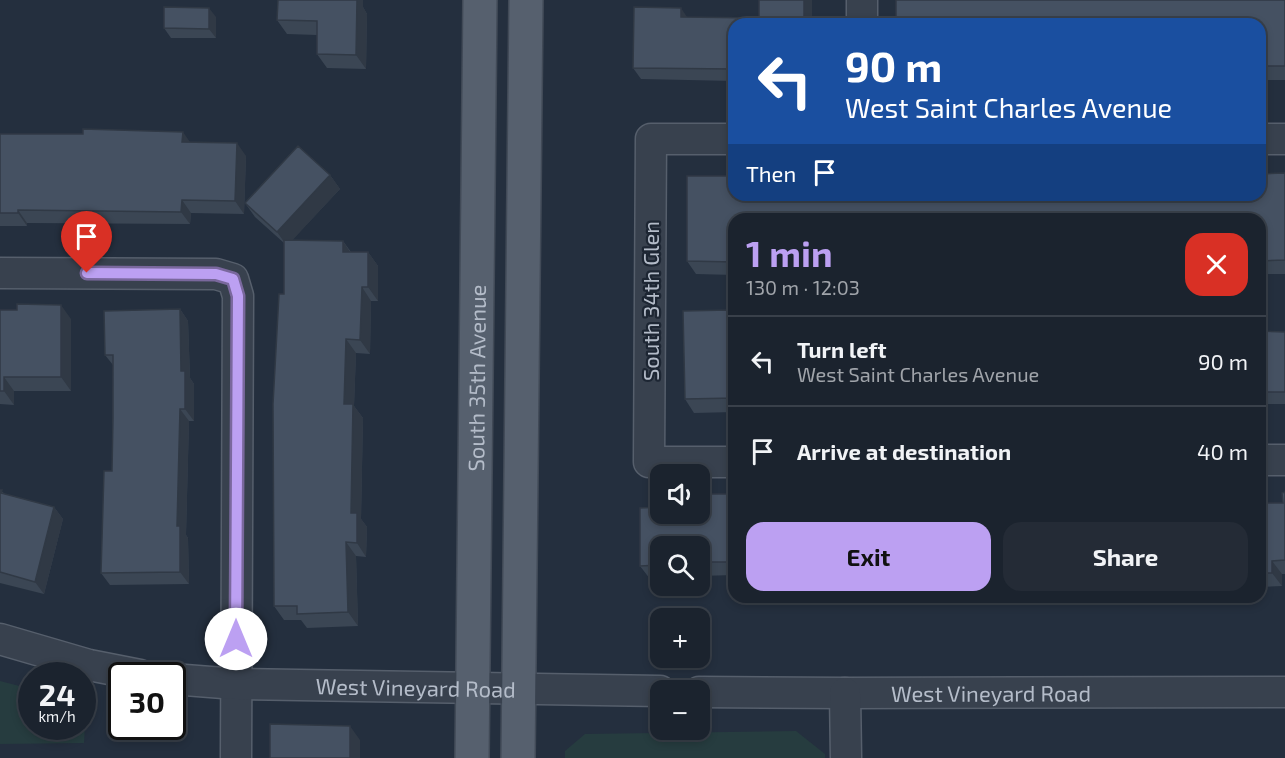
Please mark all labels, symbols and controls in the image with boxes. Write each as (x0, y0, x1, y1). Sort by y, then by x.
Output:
text: 90 m (845, 40, 942, 90)
icon: left (746, 42, 824, 120)
text: West Saint Charles Avenue (845, 91, 1172, 123)
icon: arrive (808, 156, 841, 189)
text: Then (746, 160, 796, 186)
pin (61, 211, 112, 273)
icon: arrive (70, 220, 103, 253)
street label: South 34th Glen (637, 221, 663, 381)
text: 1 min (746, 231, 833, 274)
button: close (1185, 233, 1248, 296)
text: 130 m · 12:03 (746, 275, 860, 299)
street label: South 35th Avenue (462, 284, 490, 472)
text: Turn left (797, 336, 886, 362)
icon: left (746, 345, 779, 378)
text: 90 m (1198, 348, 1248, 374)
text: West Saint Charles Avenue (797, 362, 1039, 386)
icon: arrive (746, 435, 779, 468)
text: Arrive at destination (797, 438, 1011, 464)
text: 40 m (1197, 438, 1248, 464)
map controls (650, 464, 710, 740)
button: sound (650, 464, 710, 524)
button: Exit (746, 522, 991, 591)
button: Share (1003, 522, 1248, 591)
button: search (650, 536, 710, 596)
position arrow (204, 607, 268, 671)
button: + (650, 608, 710, 668)
speed limit sign: 30 (108, 662, 186, 740)
street label: West Vineyard Road (316, 672, 516, 702)
text: 24 (39, 676, 75, 712)
street label: West Vineyard Road (891, 679, 1091, 706)
button: − (650, 680, 710, 740)
text: km/h (38, 707, 76, 725)

